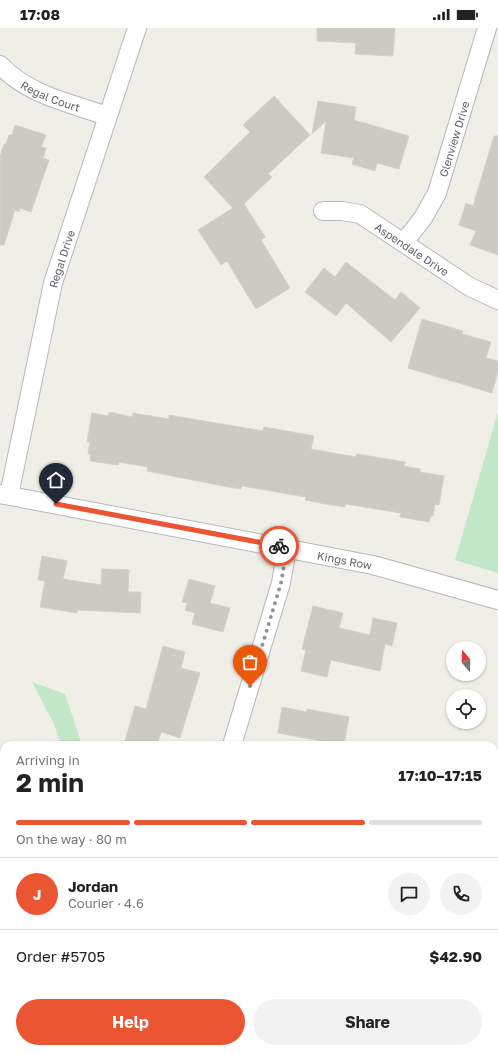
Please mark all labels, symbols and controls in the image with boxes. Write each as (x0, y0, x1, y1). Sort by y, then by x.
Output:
text: 17:08 (20, 5, 60, 23)
street label: Regal Court (19, 78, 82, 113)
street label: Glenview Drive (436, 99, 471, 178)
street label: Aspendale Drive (373, 220, 452, 278)
street label: Regal Drive (46, 228, 77, 289)
pin (39, 463, 73, 504)
icon: home (45, 469, 67, 491)
courier (259, 526, 299, 566)
icon: bike (268, 535, 290, 557)
street label: Kings Row (316, 548, 373, 571)
north arrow (446, 641, 486, 681)
map controls (446, 641, 486, 729)
pin (233, 645, 267, 686)
icon: bag (239, 651, 261, 673)
button: locate (446, 689, 486, 729)
text: Arriving in (16, 752, 80, 768)
text: 17:10–17:15 (398, 766, 482, 784)
text: 2 min (16, 767, 84, 798)
text: On the way · 80 m (16, 831, 127, 847)
button: chat (388, 873, 430, 915)
button: phone (440, 873, 482, 915)
text: Jordan (68, 877, 118, 895)
text: J (33, 885, 41, 903)
text: Courier · 4.6 (68, 895, 144, 911)
text: Order #5705 (16, 947, 105, 965)
text: $42.90 (429, 947, 482, 965)
button: Help (16, 999, 245, 1045)
button: Share (253, 999, 482, 1045)

